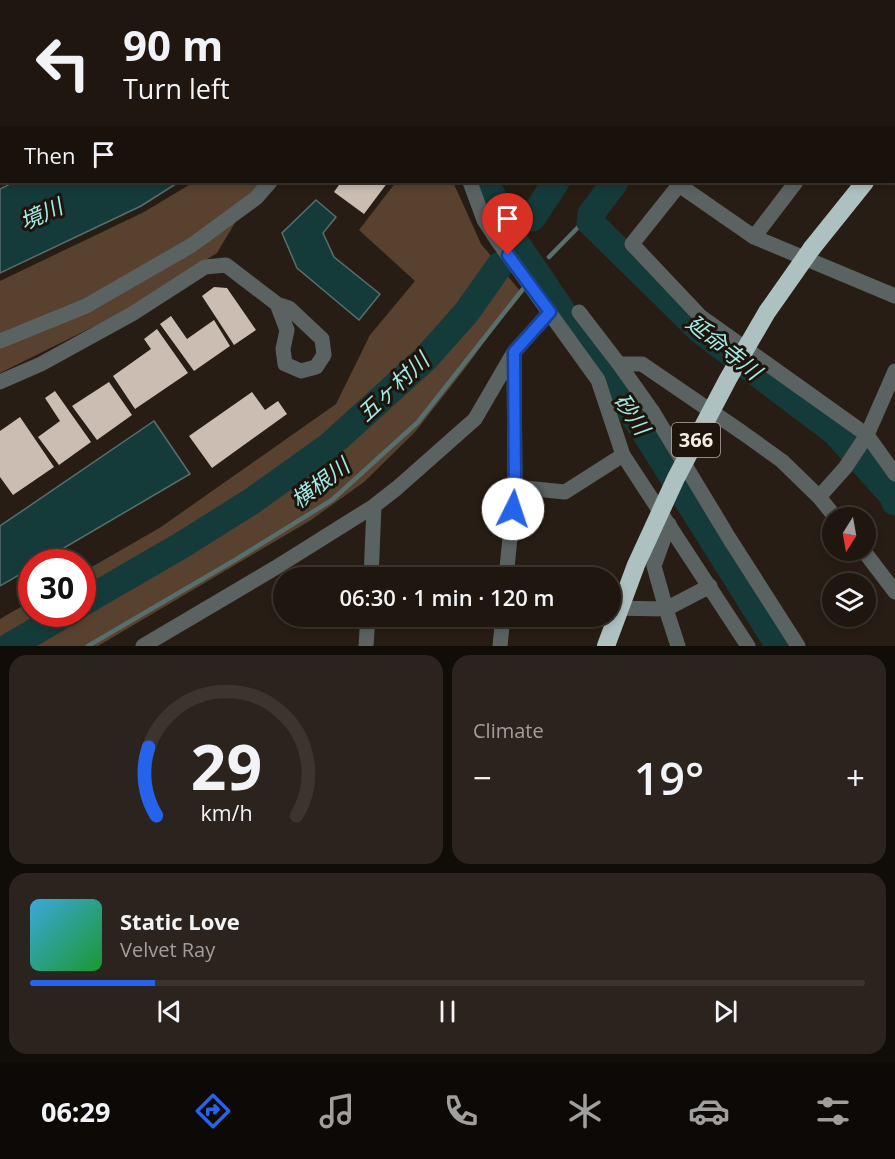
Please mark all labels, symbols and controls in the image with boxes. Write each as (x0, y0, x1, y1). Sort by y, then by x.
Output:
text: 90 m (123, 16, 223, 73)
icon: left (24, 24, 102, 102)
text: Turn left (123, 70, 230, 107)
icon: arrive (87, 138, 120, 171)
text: Then (24, 140, 75, 170)
water label: 境川 (14, 190, 69, 236)
pin (482, 193, 533, 255)
icon: arrive (491, 202, 524, 235)
water label: 延命寺川 (681, 307, 770, 387)
water label: 五ヶ村川 (350, 344, 436, 427)
water label: 砂川 (608, 387, 659, 442)
road number: 366 (672, 423, 720, 457)
water label: 横根川 (284, 449, 356, 514)
position arrow (481, 477, 545, 541)
north arrow (822, 507, 876, 561)
map controls (822, 507, 876, 627)
speed limit sign: 30 (18, 549, 96, 627)
button: layers (822, 573, 876, 627)
text: 06:30 · 1 min · 120 m (339, 582, 555, 612)
text: Climate (473, 717, 544, 744)
text: 29 (190, 723, 262, 808)
text: 19° (634, 747, 704, 808)
text: − (473, 755, 492, 800)
text: + (846, 755, 865, 800)
text: km/h (200, 799, 252, 828)
text: Static Love (120, 906, 240, 936)
text: Velvet Ray (120, 936, 215, 963)
icon: previous (153, 995, 186, 1028)
icon: pause (431, 995, 464, 1028)
icon: next (709, 995, 742, 1028)
icon: directions (192, 1090, 234, 1132)
icon: music (316, 1090, 358, 1132)
icon: phone (440, 1090, 482, 1132)
icon: climate (564, 1090, 606, 1132)
icon: car (688, 1090, 730, 1132)
icon: filters (812, 1090, 854, 1132)
text: 06:29 (41, 1093, 110, 1130)

